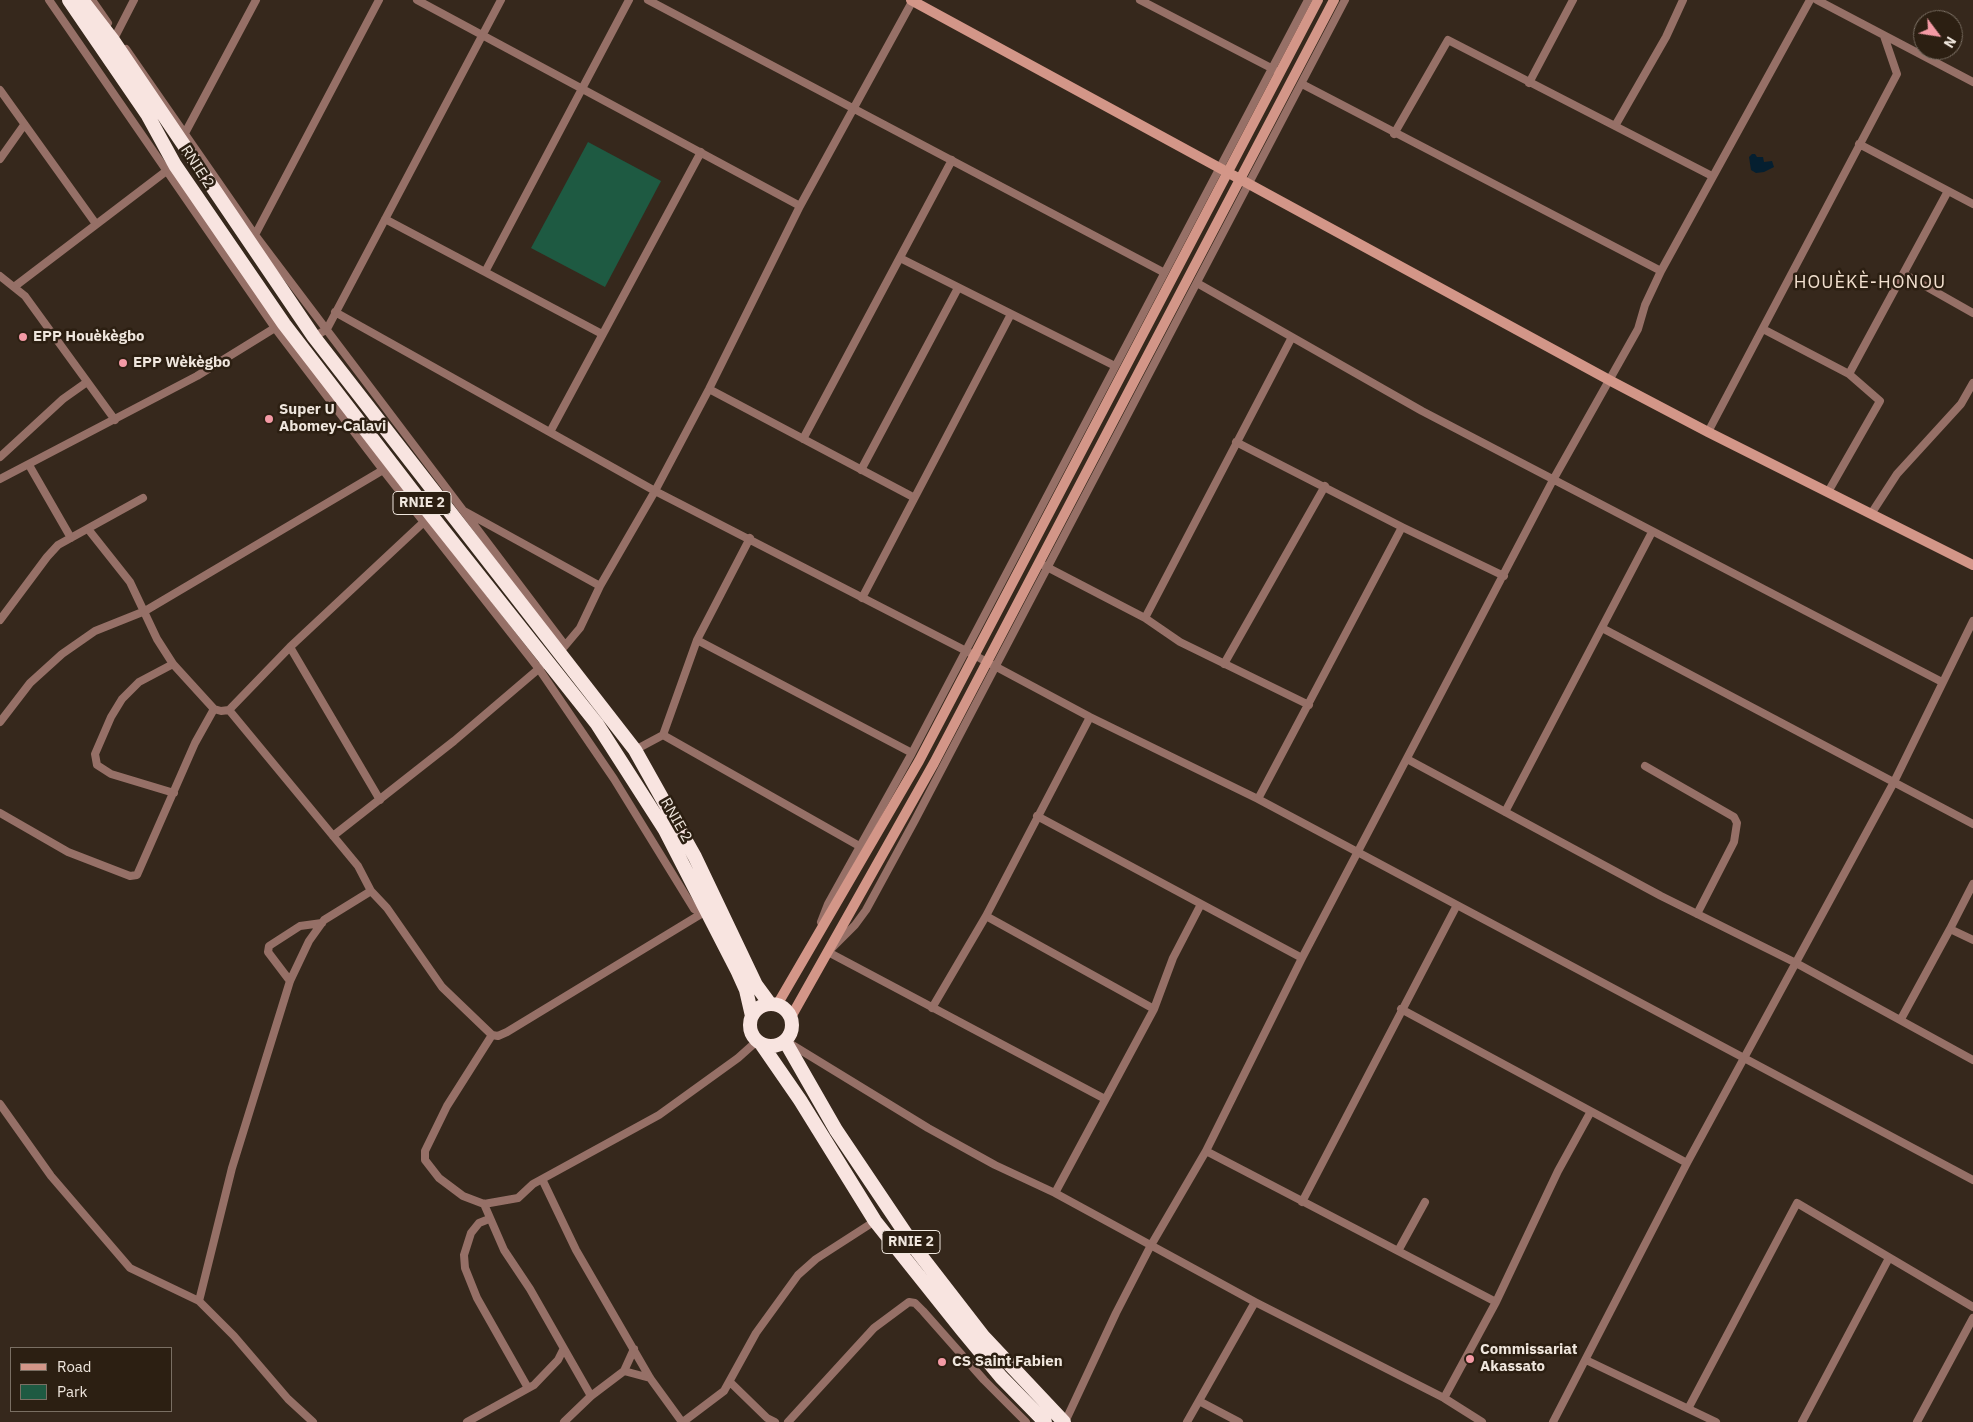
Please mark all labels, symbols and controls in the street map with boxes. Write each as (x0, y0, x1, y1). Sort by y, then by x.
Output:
north arrow (1913, 10, 1963, 60)
text: N (1940, 33, 1960, 51)
street label: RNIE 2 (177, 142, 217, 192)
district label: HOUÈKÈ-HONOU (1792, 272, 1948, 294)
place label: EPP Houèkègbo (33, 328, 145, 346)
marker: EPP Houèkègbo (17, 331, 29, 343)
place label: EPP Wèkègbo (133, 354, 231, 372)
marker: EPP Wèkègbo (117, 357, 129, 369)
place label: Super U Abomey-Calavi (279, 401, 386, 436)
marker: Super U Abomey-Calavi (263, 413, 275, 425)
road number: RNIE 2 (393, 492, 451, 514)
street label: RNIE 2 (656, 795, 696, 845)
road number: RNIE 2 (882, 1230, 940, 1254)
place label: Commissariat Akassato (1480, 1341, 1577, 1376)
legend (10, 1347, 172, 1412)
place label: CS Saint Fabien (952, 1353, 1063, 1371)
marker: Commissariat Akassato (1464, 1353, 1476, 1365)
marker: CS Saint Fabien (936, 1356, 948, 1368)
text: Road (57, 1357, 92, 1376)
text: Park (57, 1382, 87, 1401)

